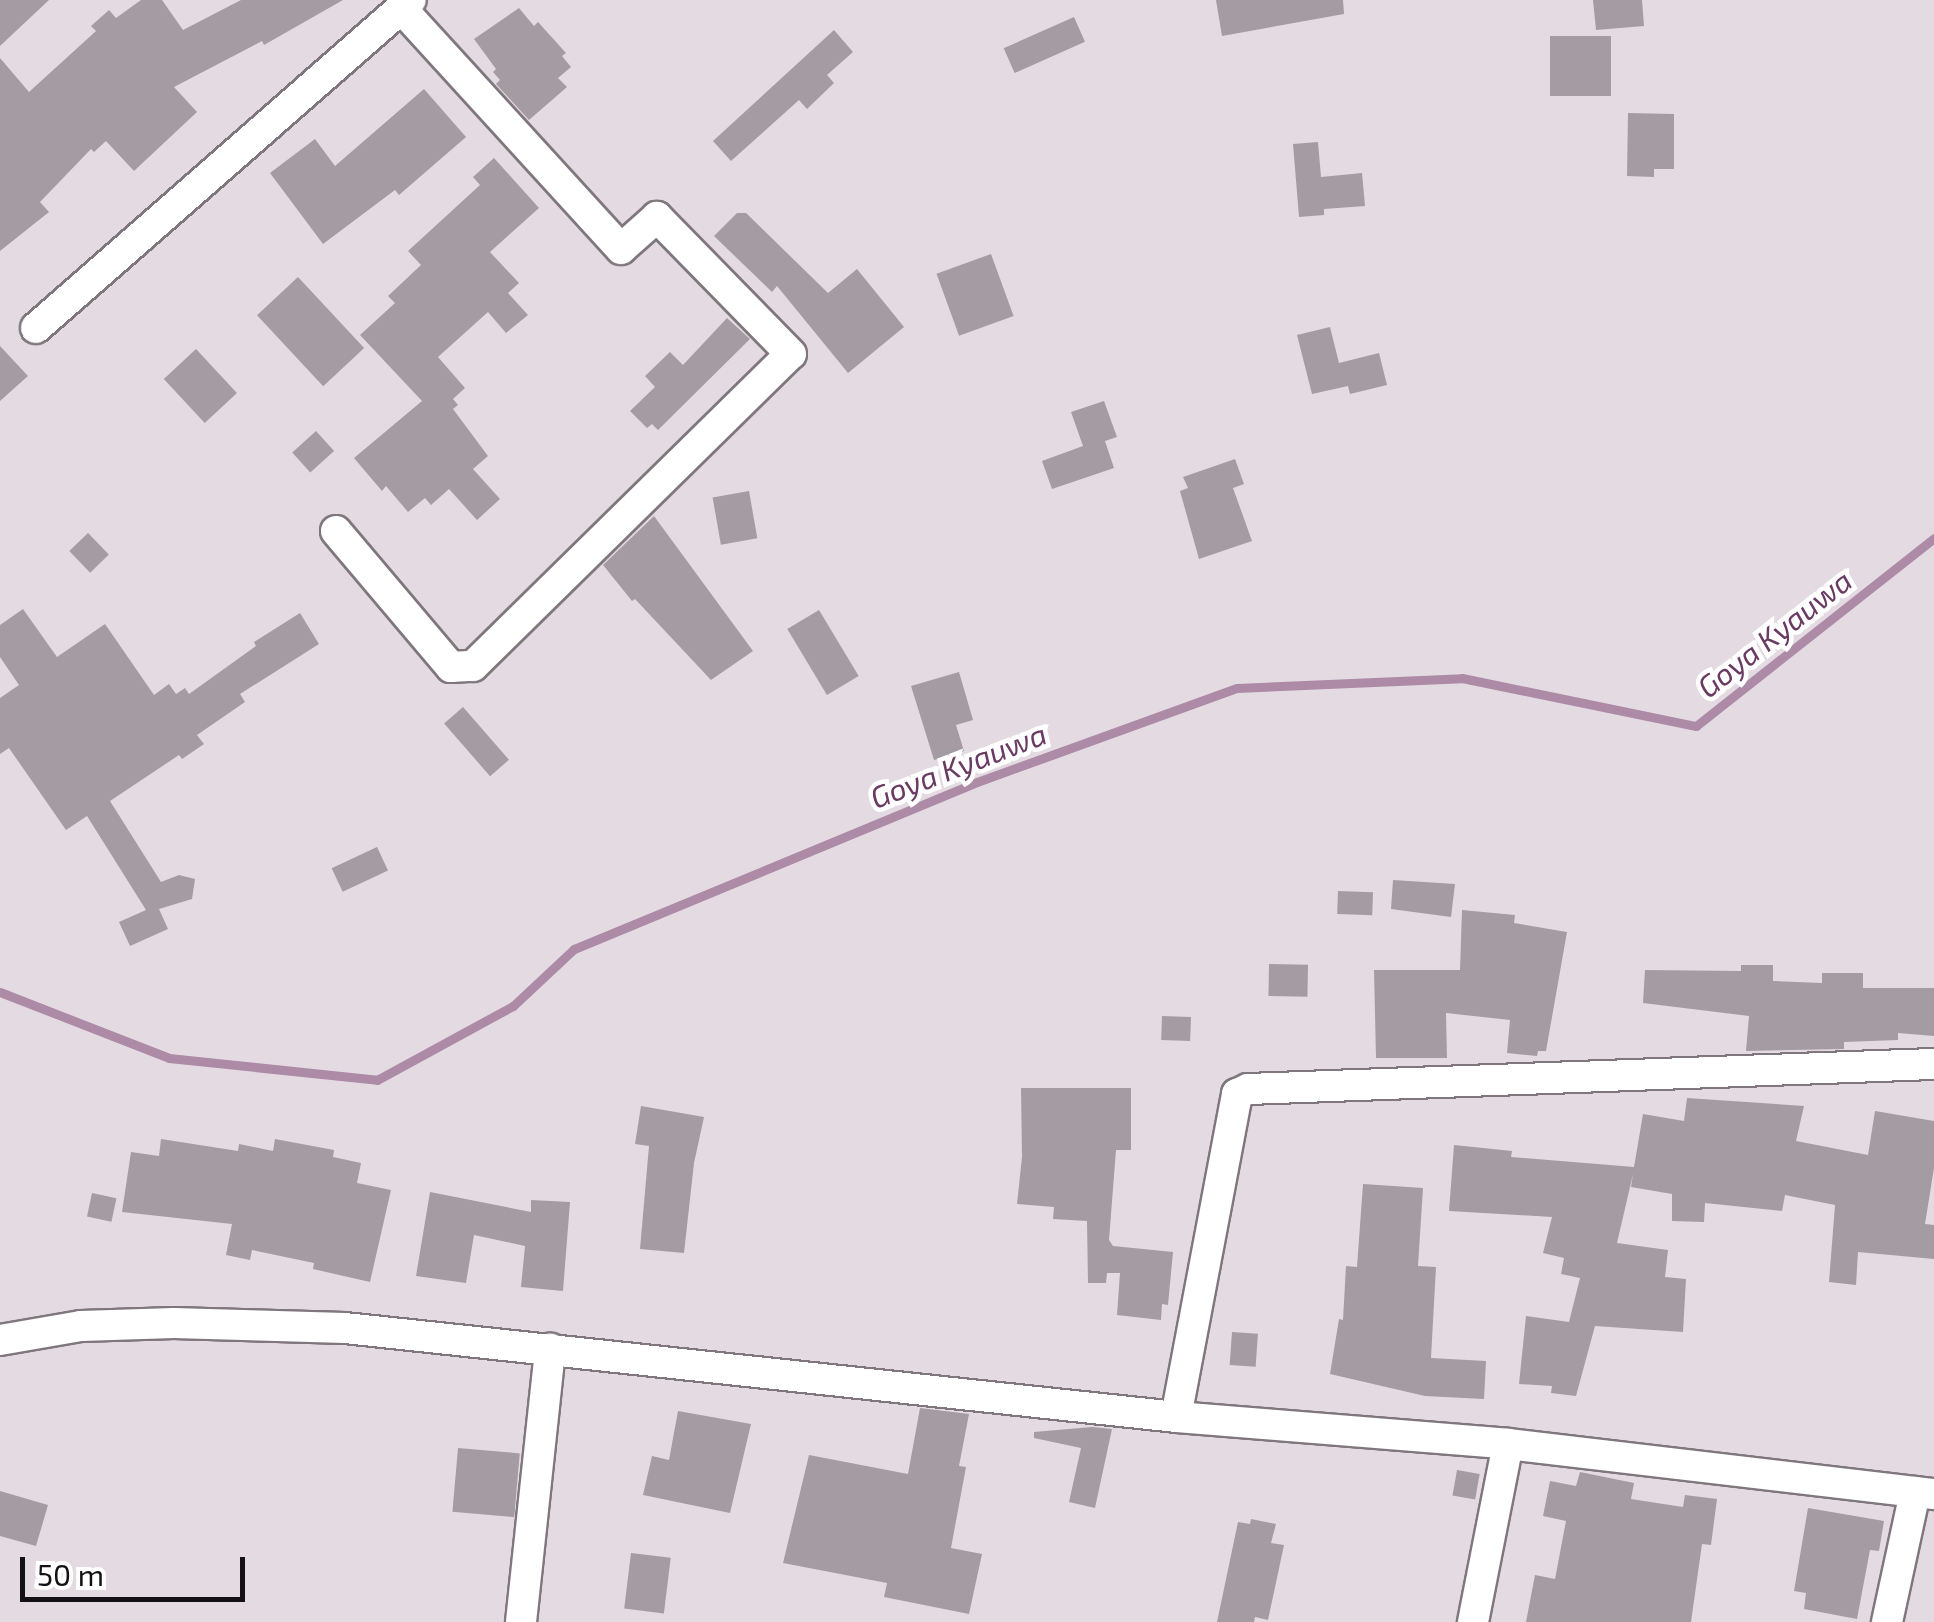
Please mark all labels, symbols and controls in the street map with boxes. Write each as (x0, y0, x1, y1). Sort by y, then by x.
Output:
water label: Goya Kyauwa (1690, 562, 1858, 704)
water label: Goya Kyauwa (865, 715, 1051, 815)
scale bar (25, 1537, 250, 1599)
text: 50 m (37, 1556, 104, 1592)

